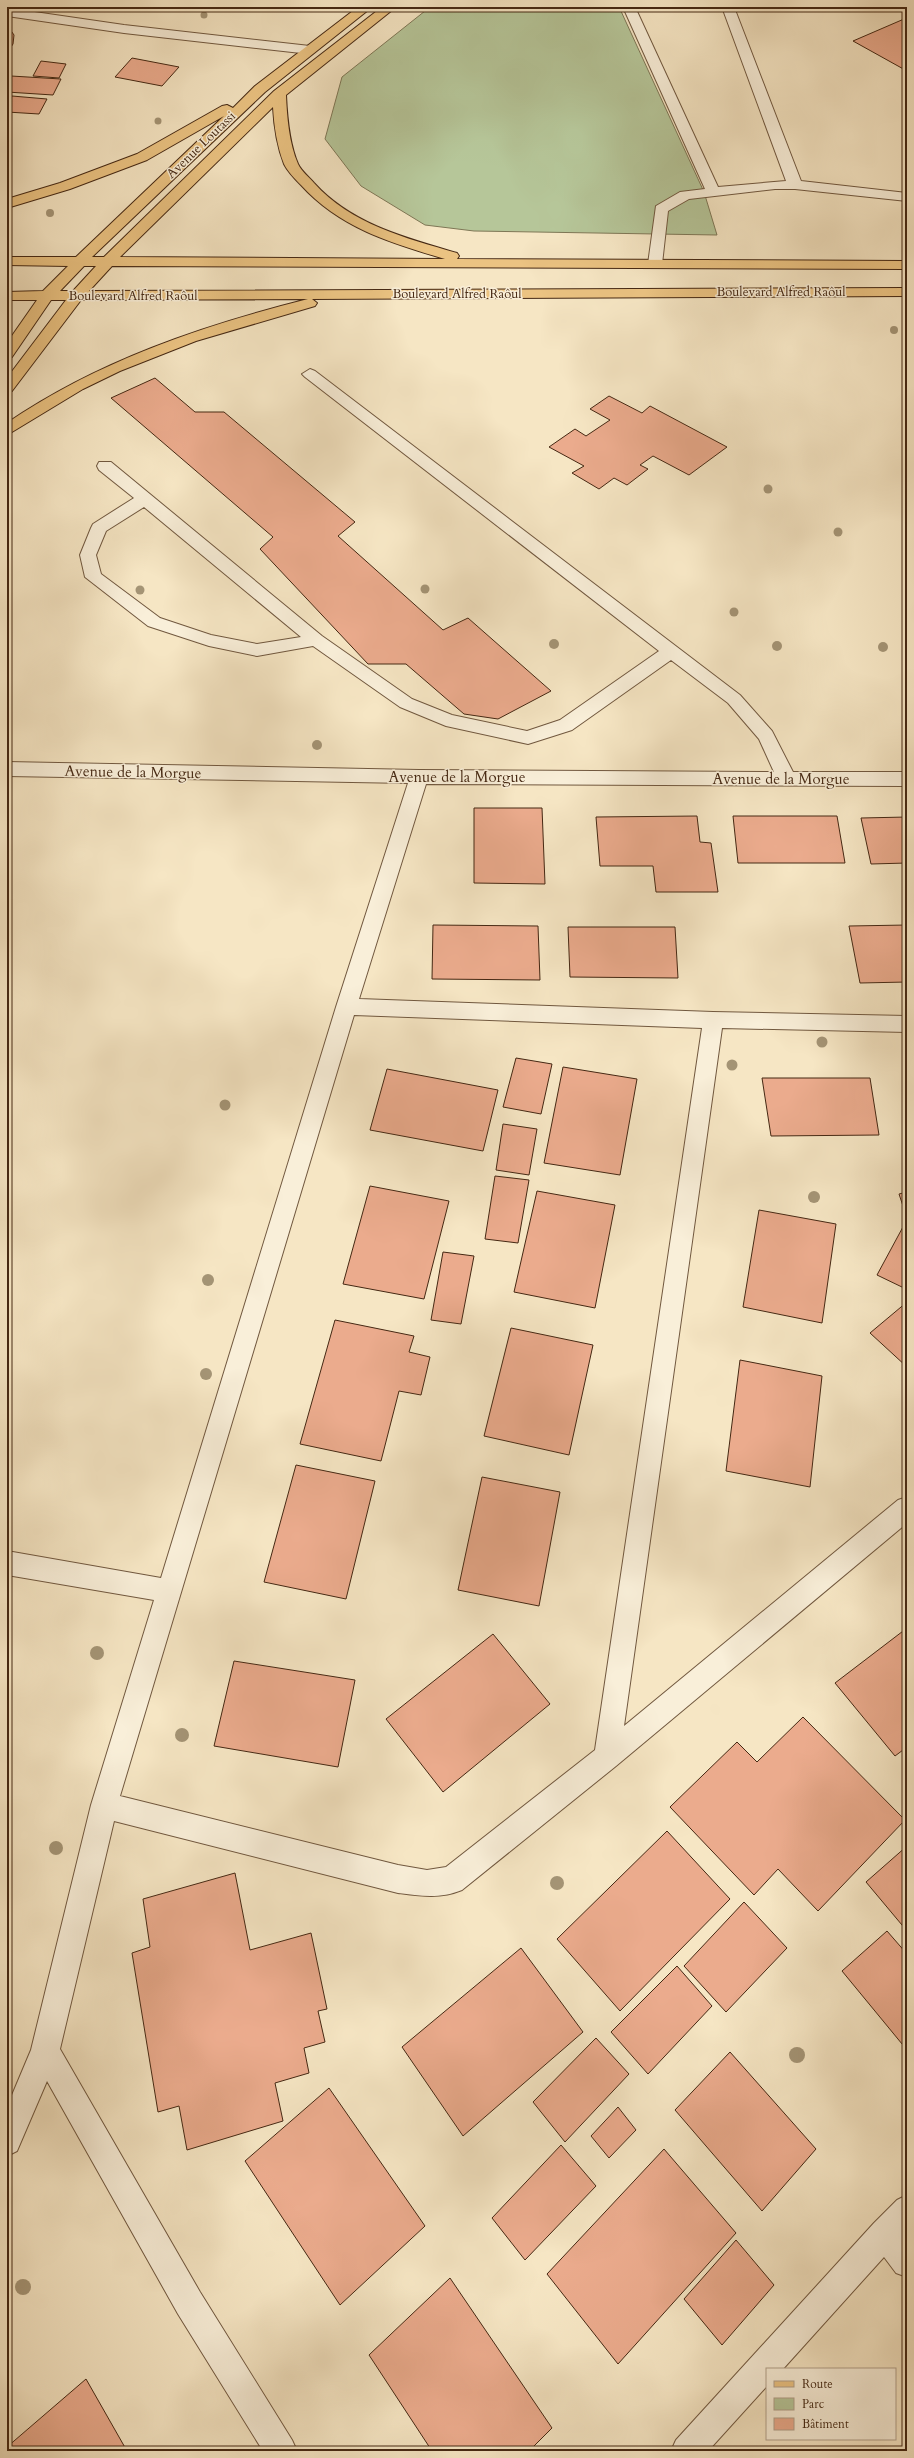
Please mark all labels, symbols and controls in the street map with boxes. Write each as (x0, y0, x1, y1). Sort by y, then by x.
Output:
street label: Avenue Loutassi (162, 107, 240, 183)
street label: Boulevard Alfred Raôul (716, 283, 846, 301)
street label: Boulevard Alfred Raôul (392, 285, 522, 303)
street label: Boulevard Alfred Raôul (68, 287, 198, 305)
street label: Avenue de la Morgue (64, 761, 202, 783)
street label: Avenue de la Morgue (389, 767, 526, 787)
street label: Avenue de la Morgue (713, 769, 850, 789)
legend (766, 2368, 896, 2440)
text: Route (802, 2376, 833, 2392)
text: Parc (802, 2396, 825, 2412)
text: Bâtiment (802, 2416, 849, 2432)

